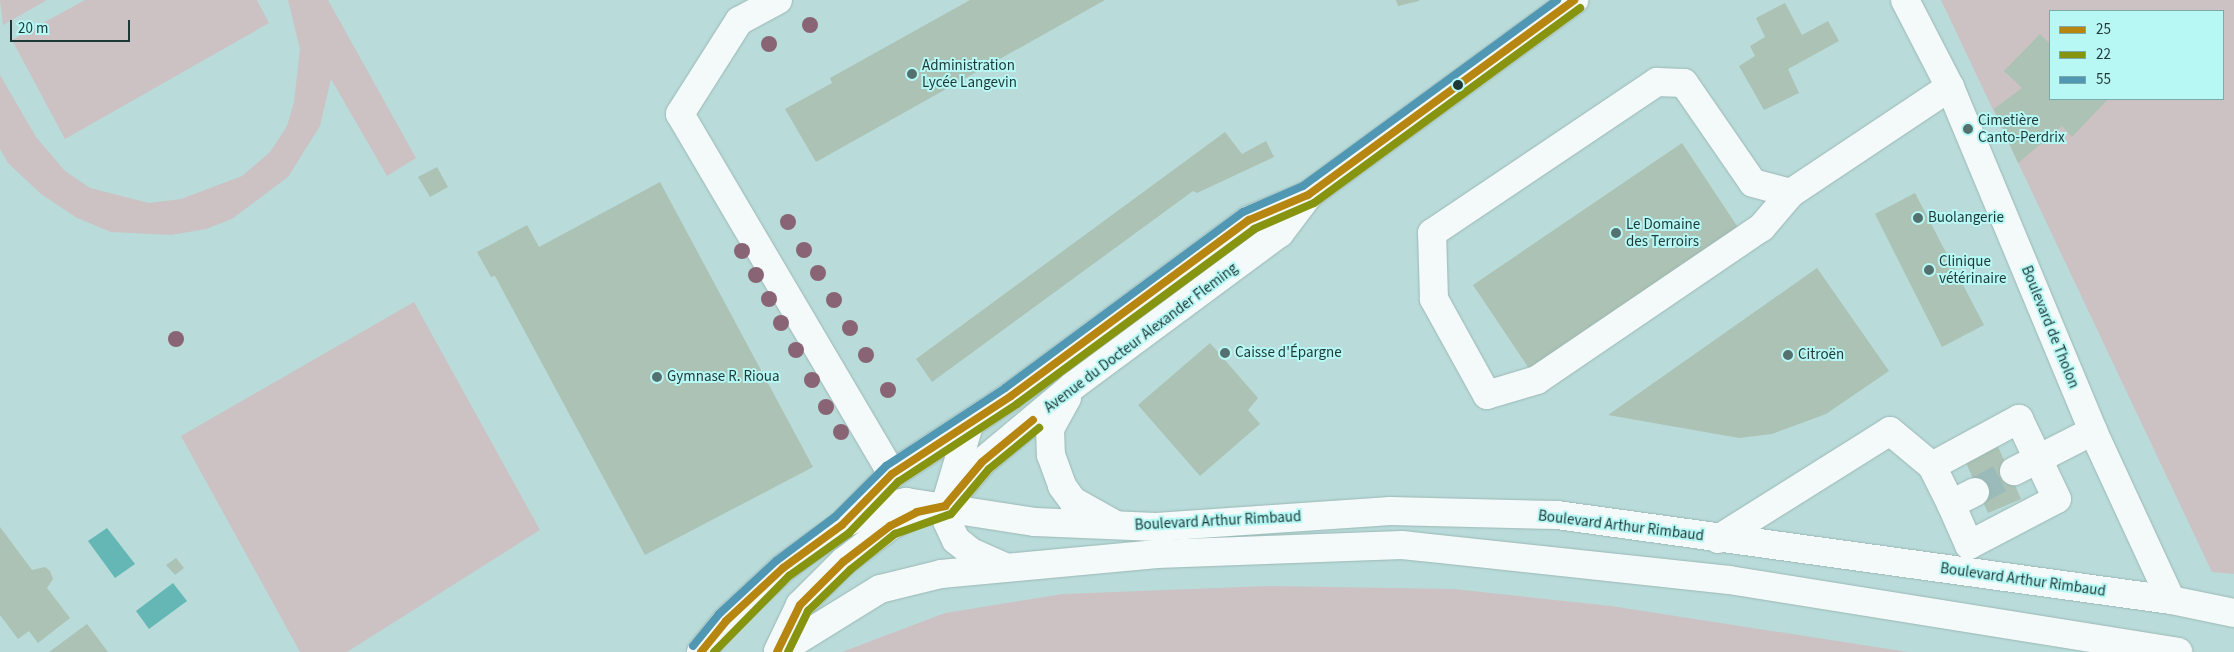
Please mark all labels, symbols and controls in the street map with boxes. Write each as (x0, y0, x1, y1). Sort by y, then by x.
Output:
scale bar (12, 10, 132, 42)
legend (2049, 10, 2224, 100)
text: 20 m (18, 18, 48, 39)
text: 25 (2096, 19, 2111, 40)
text: 22 (2096, 44, 2111, 65)
place label: Administration Lycée Langevin (922, 56, 1017, 91)
marker: Administration Lycée Langevin (906, 68, 918, 80)
text: 55 (2096, 69, 2111, 90)
unlabelled marker (1453, 80, 1463, 90)
place label: Cimetière Canto-Perdrix (1978, 111, 2065, 146)
marker: Cimetière Canto-Perdrix (1962, 123, 1974, 135)
place label: Buolangerie (1928, 209, 2004, 227)
marker: Buolangerie (1912, 212, 1924, 224)
place label: Le Domaine des Terroirs (1626, 215, 1700, 250)
marker: Le Domaine des Terroirs (1610, 227, 1622, 239)
place label: Clinique vétérinaire (1939, 252, 2006, 287)
street label: Avenue du Docteur Alexander Fleming (1041, 259, 1241, 417)
street label: Boulevard de Tholon (2017, 263, 2083, 391)
marker: Clinique vétérinaire (1923, 264, 1935, 276)
place label: Caisse d'Épargne (1235, 344, 1342, 362)
place label: Citroën (1798, 346, 1844, 364)
marker: Caisse d'Épargne (1219, 347, 1231, 359)
marker: Citroën (1782, 349, 1794, 361)
place label: Gymnase R. Rioua (667, 368, 780, 386)
marker: Gymnase R. Rioua (651, 371, 663, 383)
street label: Boulevard Arthur Rimbaud (1537, 507, 1705, 545)
street label: Boulevard Arthur Rimbaud (1134, 508, 1302, 534)
street label: Boulevard Arthur Rimbaud (1939, 559, 2107, 601)

